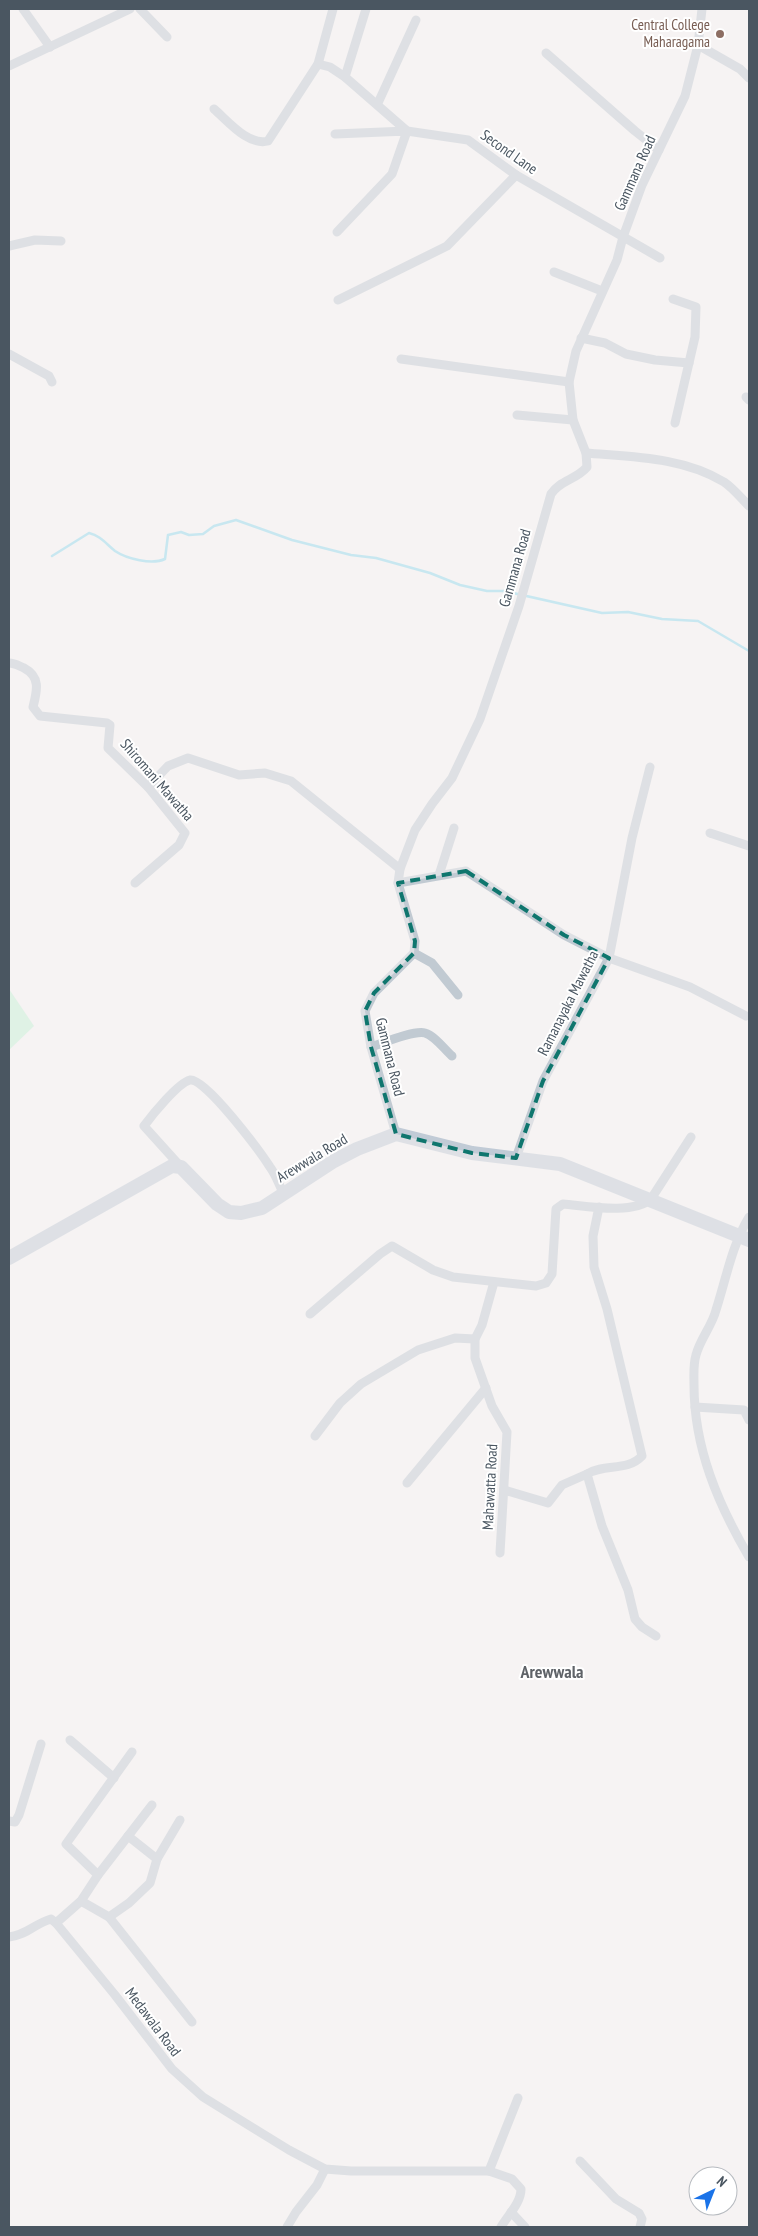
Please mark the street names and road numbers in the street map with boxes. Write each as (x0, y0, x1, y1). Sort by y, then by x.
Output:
street label: Second Lane (477, 125, 541, 178)
street label: Gammana Road (610, 132, 660, 213)
street label: Gammana Road (494, 527, 535, 609)
street label: Shiromani Mawatha (116, 735, 198, 825)
street label: Ramanayaka Mawatha (533, 947, 602, 1058)
street label: Gammana Road (372, 1016, 409, 1098)
street label: Arewwala Road (273, 1129, 351, 1186)
street label: Mahawatta Road (478, 1444, 501, 1530)
street label: Medawala Road (121, 1983, 185, 2060)

